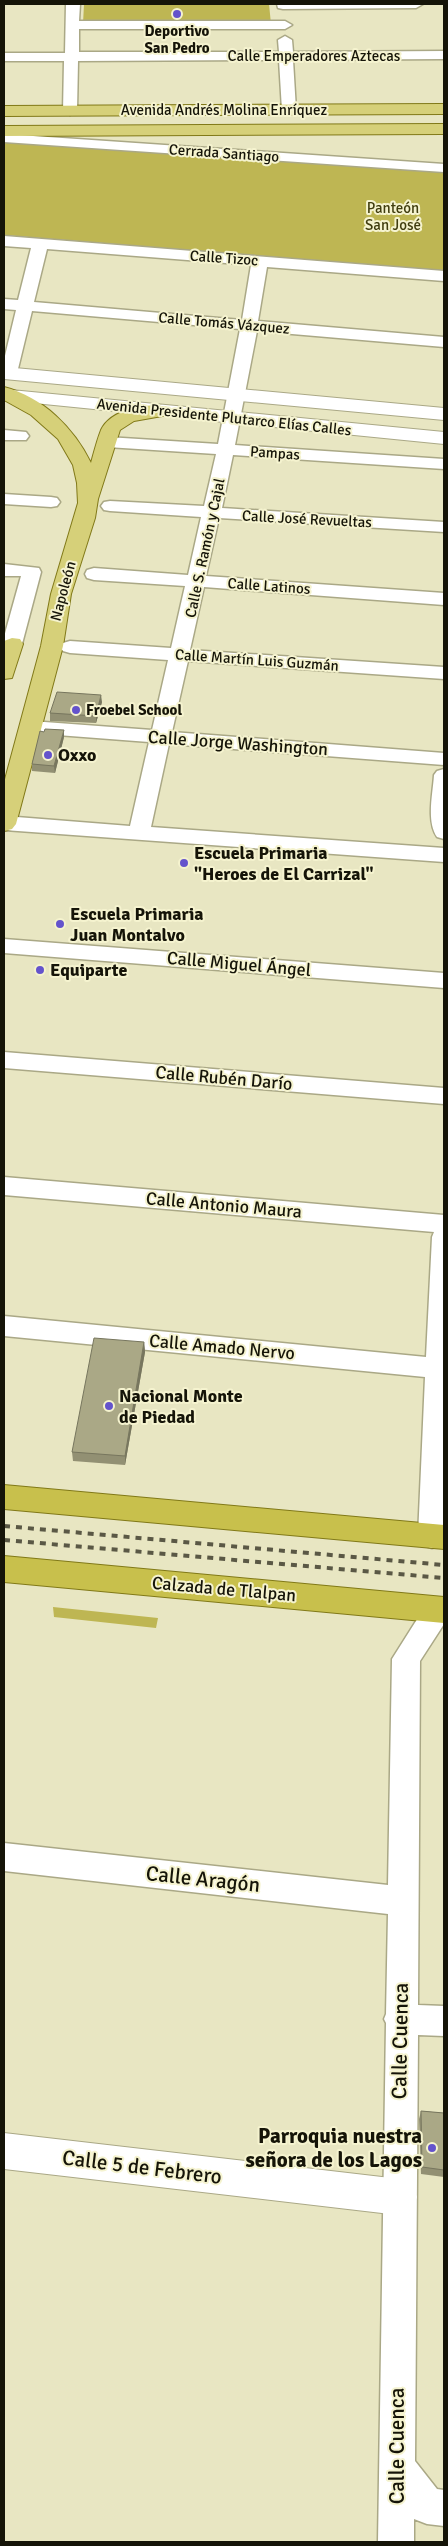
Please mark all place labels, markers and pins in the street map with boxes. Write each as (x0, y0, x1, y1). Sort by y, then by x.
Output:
marker: Deportivo San Pedro (171, 8, 183, 20)
place label: Deportivo San Pedro (144, 22, 210, 57)
place label: Froebel School (86, 701, 182, 719)
marker: Froebel School (70, 704, 82, 716)
place label: Oxxo (58, 744, 96, 766)
marker: Oxxo (42, 749, 54, 761)
place label: Escuela Primaria "Heroes de El Carrizal" (194, 842, 374, 885)
marker: Escuela Primaria "Heroes de El Carrizal" (178, 857, 190, 869)
place label: Escuela Primaria Juan Montalvo (70, 903, 204, 946)
marker: Escuela Primaria Juan Montalvo (54, 918, 66, 930)
place label: Equiparte (50, 959, 127, 981)
marker: Equiparte (34, 964, 46, 976)
place label: Nacional Monte de Piedad (119, 1385, 243, 1428)
marker: Nacional Monte de Piedad (103, 1400, 115, 1412)
place label: Parroquia nuestra señora de los Lagos (246, 2123, 422, 2173)
marker: Parroquia nuestra señora de los Lagos (426, 2142, 438, 2154)

